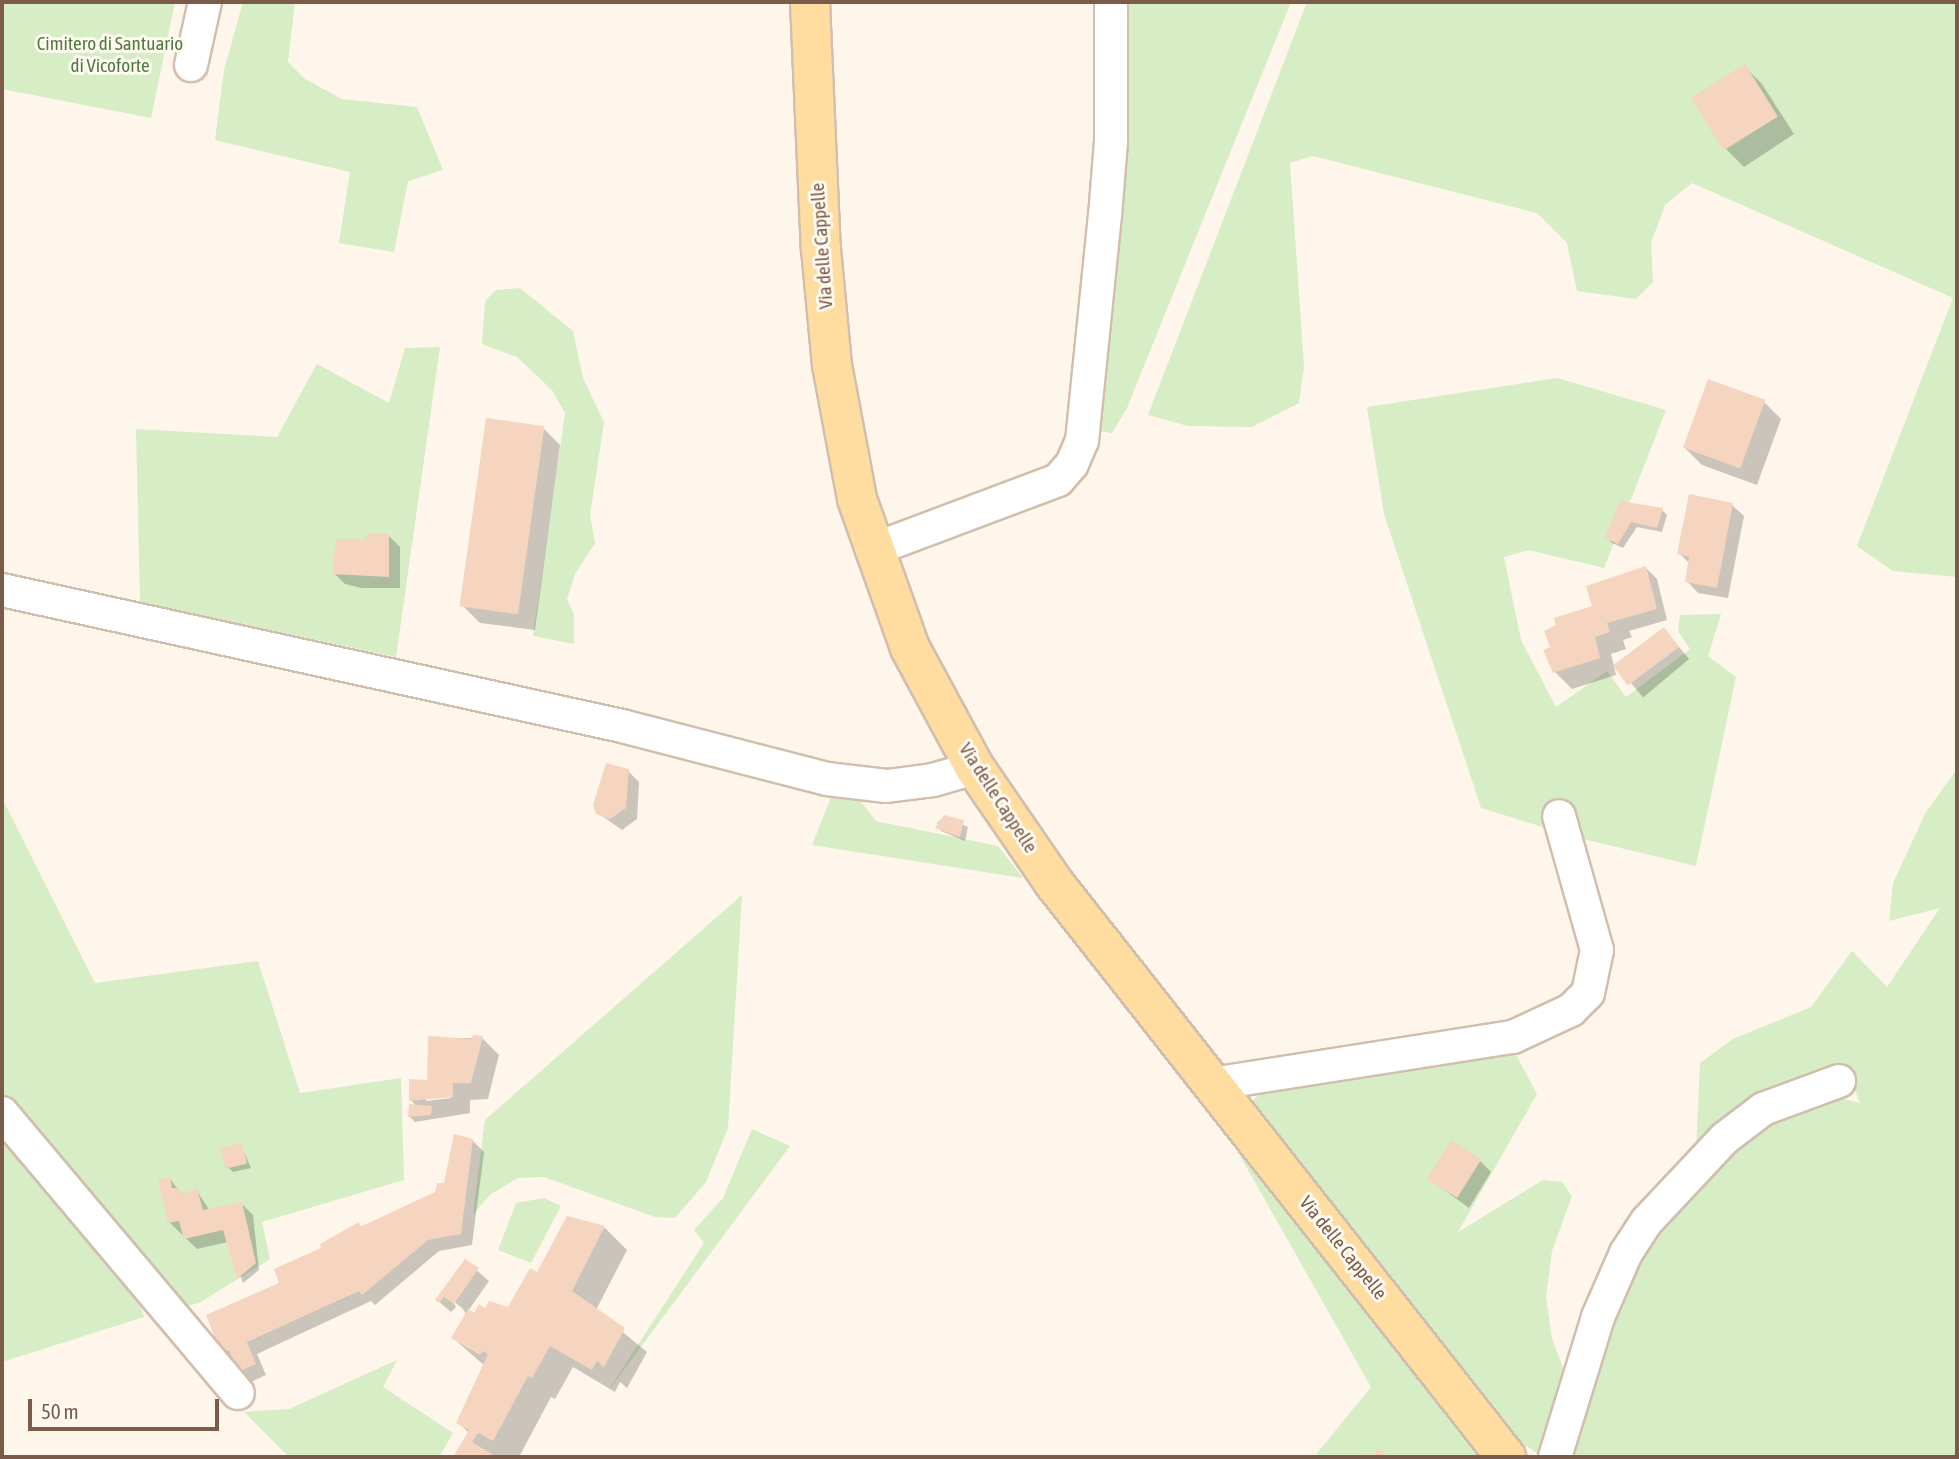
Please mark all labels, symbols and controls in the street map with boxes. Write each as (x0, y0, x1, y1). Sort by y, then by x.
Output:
park label: Cimitero di Santuario di Vicoforte (37, 33, 183, 77)
street label: Via delle Cappelle (806, 182, 838, 310)
street label: Via delle Cappelle (954, 739, 1042, 857)
street label: Via delle Cappelle (1294, 1192, 1392, 1304)
scale bar (32, 1386, 222, 1430)
text: 50 m (41, 1399, 79, 1423)

